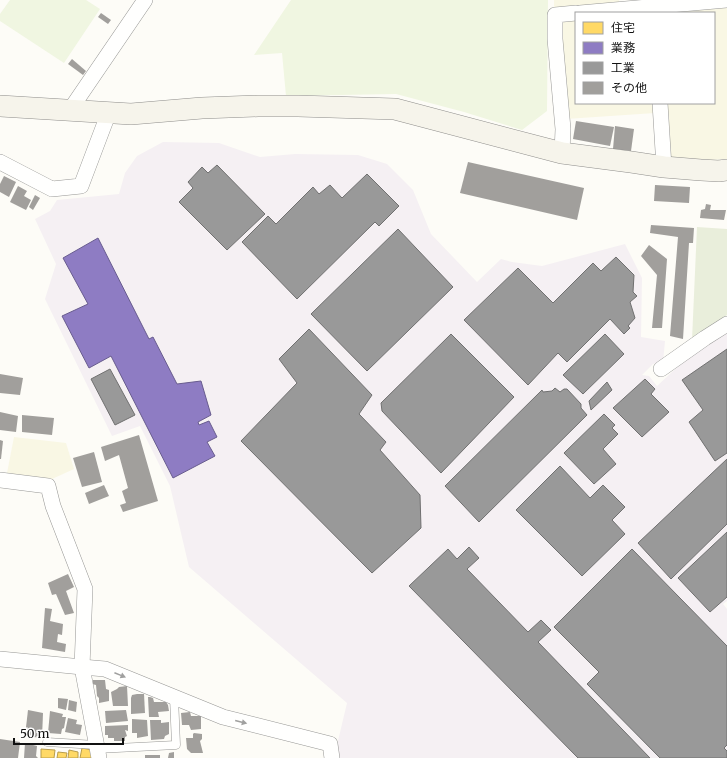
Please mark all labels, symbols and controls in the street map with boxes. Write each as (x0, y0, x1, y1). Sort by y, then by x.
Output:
legend (575, 12, 715, 104)
text: 住宅 (611, 20, 635, 35)
text: 業務 (611, 40, 635, 55)
text: 工業 (611, 60, 635, 75)
text: その他 (611, 80, 647, 95)
one-way arrow (114, 671, 126, 678)
one-way arrow (235, 719, 247, 725)
scale bar (14, 720, 123, 746)
text: 50 m (20, 726, 49, 741)

